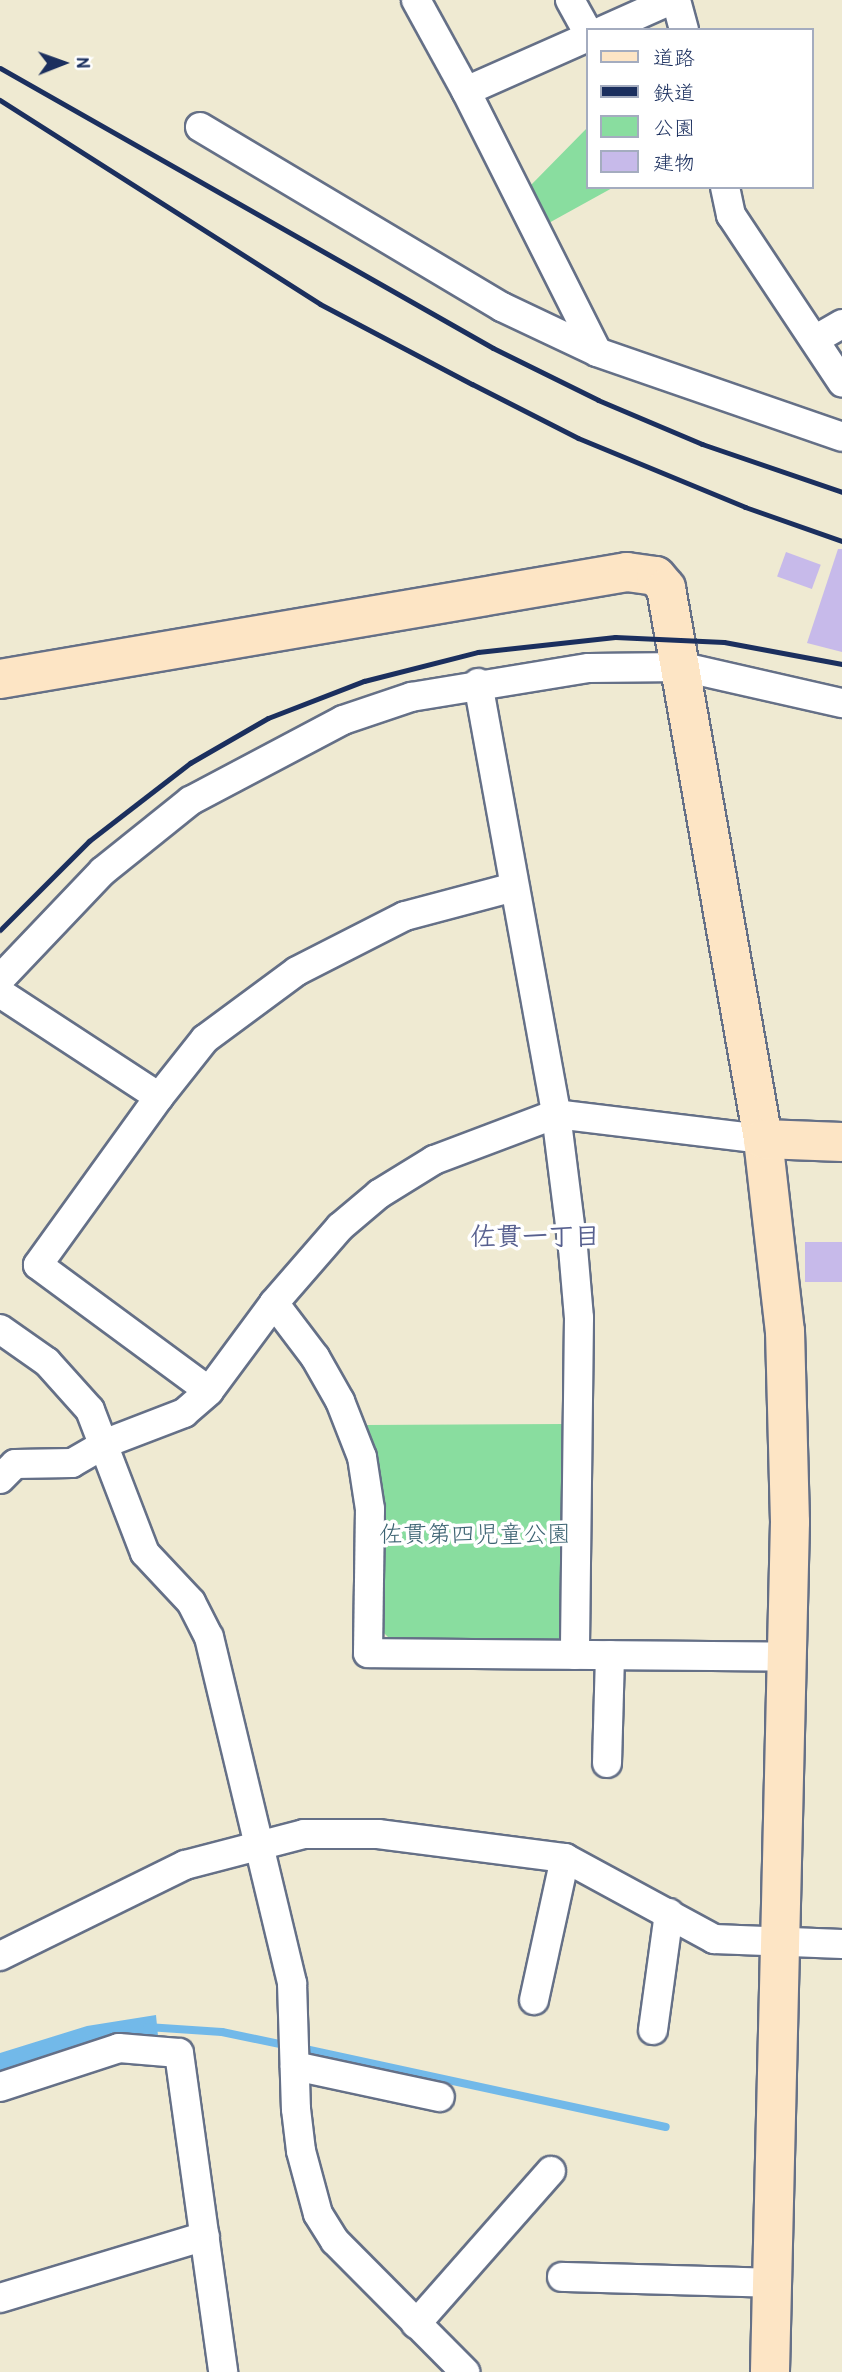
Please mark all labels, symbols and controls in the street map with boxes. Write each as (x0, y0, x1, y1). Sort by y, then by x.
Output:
north arrow (28, 28, 98, 98)
legend (586, 28, 814, 189)
text: 道路 (653, 43, 695, 72)
text: N (71, 57, 97, 68)
text: 鉄道 (653, 78, 695, 107)
text: 公園 (653, 113, 695, 142)
text: 建物 (653, 148, 695, 177)
district label: 佐貫一丁目 (470, 1220, 600, 1252)
park label: 佐貫第四児童公園 (379, 1520, 571, 1548)

